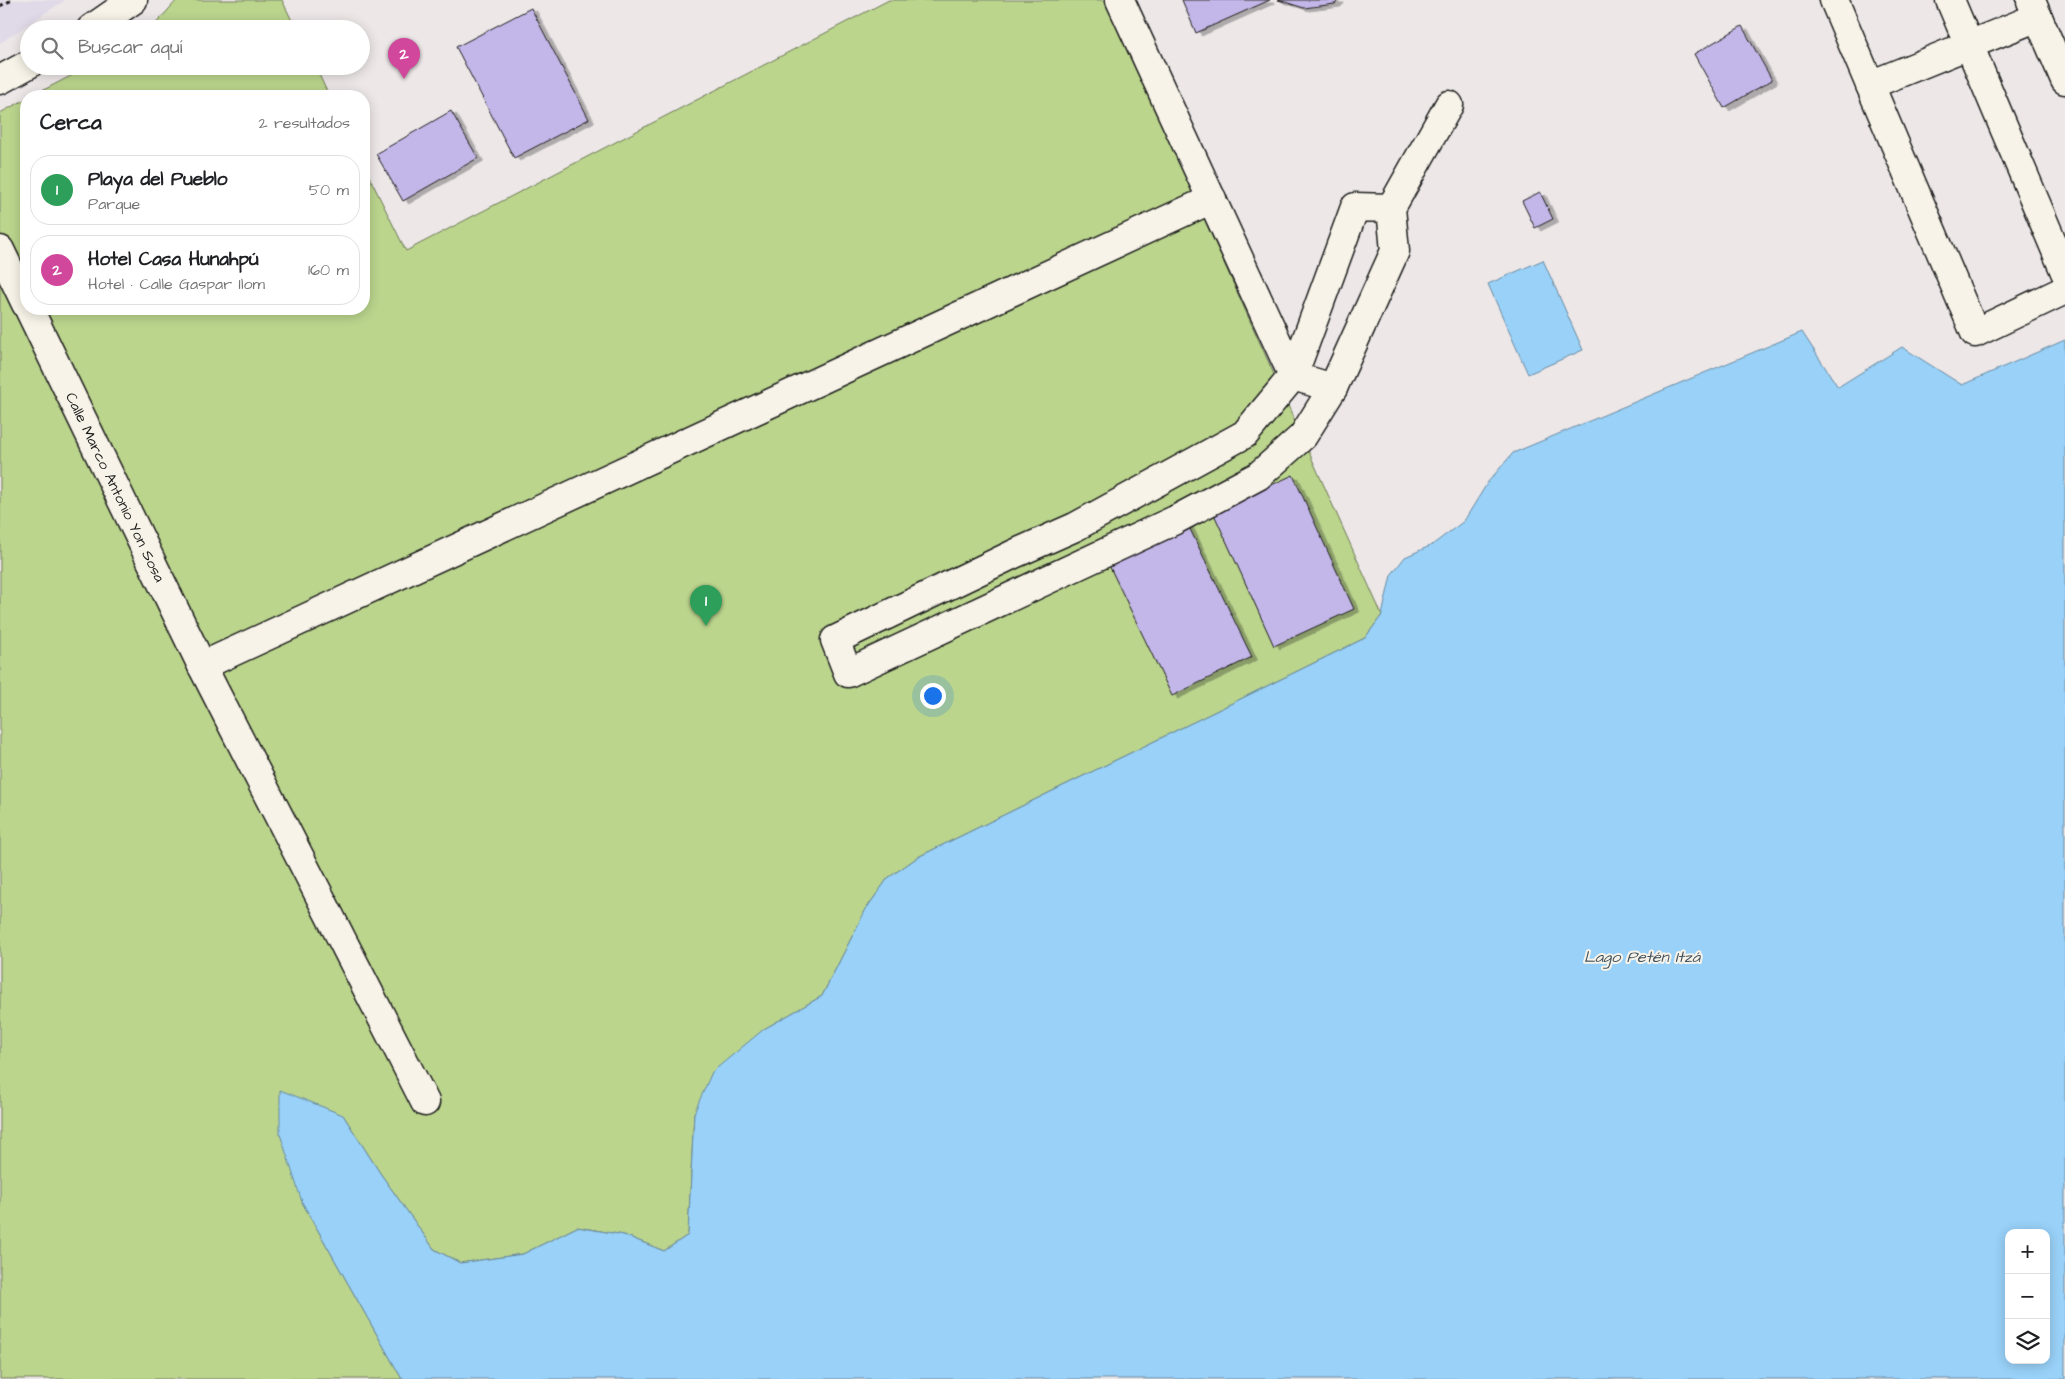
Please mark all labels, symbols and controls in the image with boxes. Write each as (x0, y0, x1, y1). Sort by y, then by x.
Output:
search box (20, 20, 370, 75)
icon: search (38, 34, 66, 62)
text: Buscar aquí (78, 34, 182, 61)
pin: 2 (388, 38, 420, 79)
text: Cerca (40, 108, 102, 137)
text: 2 resultados (258, 112, 350, 134)
text: Playa del Pueblo (88, 166, 227, 193)
text: 1 (56, 179, 58, 201)
text: 50 m (309, 179, 349, 201)
text: Parque (88, 193, 140, 215)
text: Hotel Casa Hunahpú (88, 246, 259, 273)
text: 2 (52, 259, 62, 281)
text: 160 m (308, 259, 349, 281)
text: Hotel · Calle Gaspar Ilom (88, 273, 265, 295)
street label: Calle Marco Antonio Yon Sosa (60, 389, 170, 586)
pin: 1 (690, 585, 722, 626)
your location (920, 683, 946, 709)
water label: Lago Petén Itzá (1584, 946, 1701, 969)
map controls (2005, 1229, 2050, 1364)
button: + (2005, 1229, 2050, 1274)
button: − (2005, 1274, 2050, 1319)
button: layers (2005, 1319, 2050, 1364)

